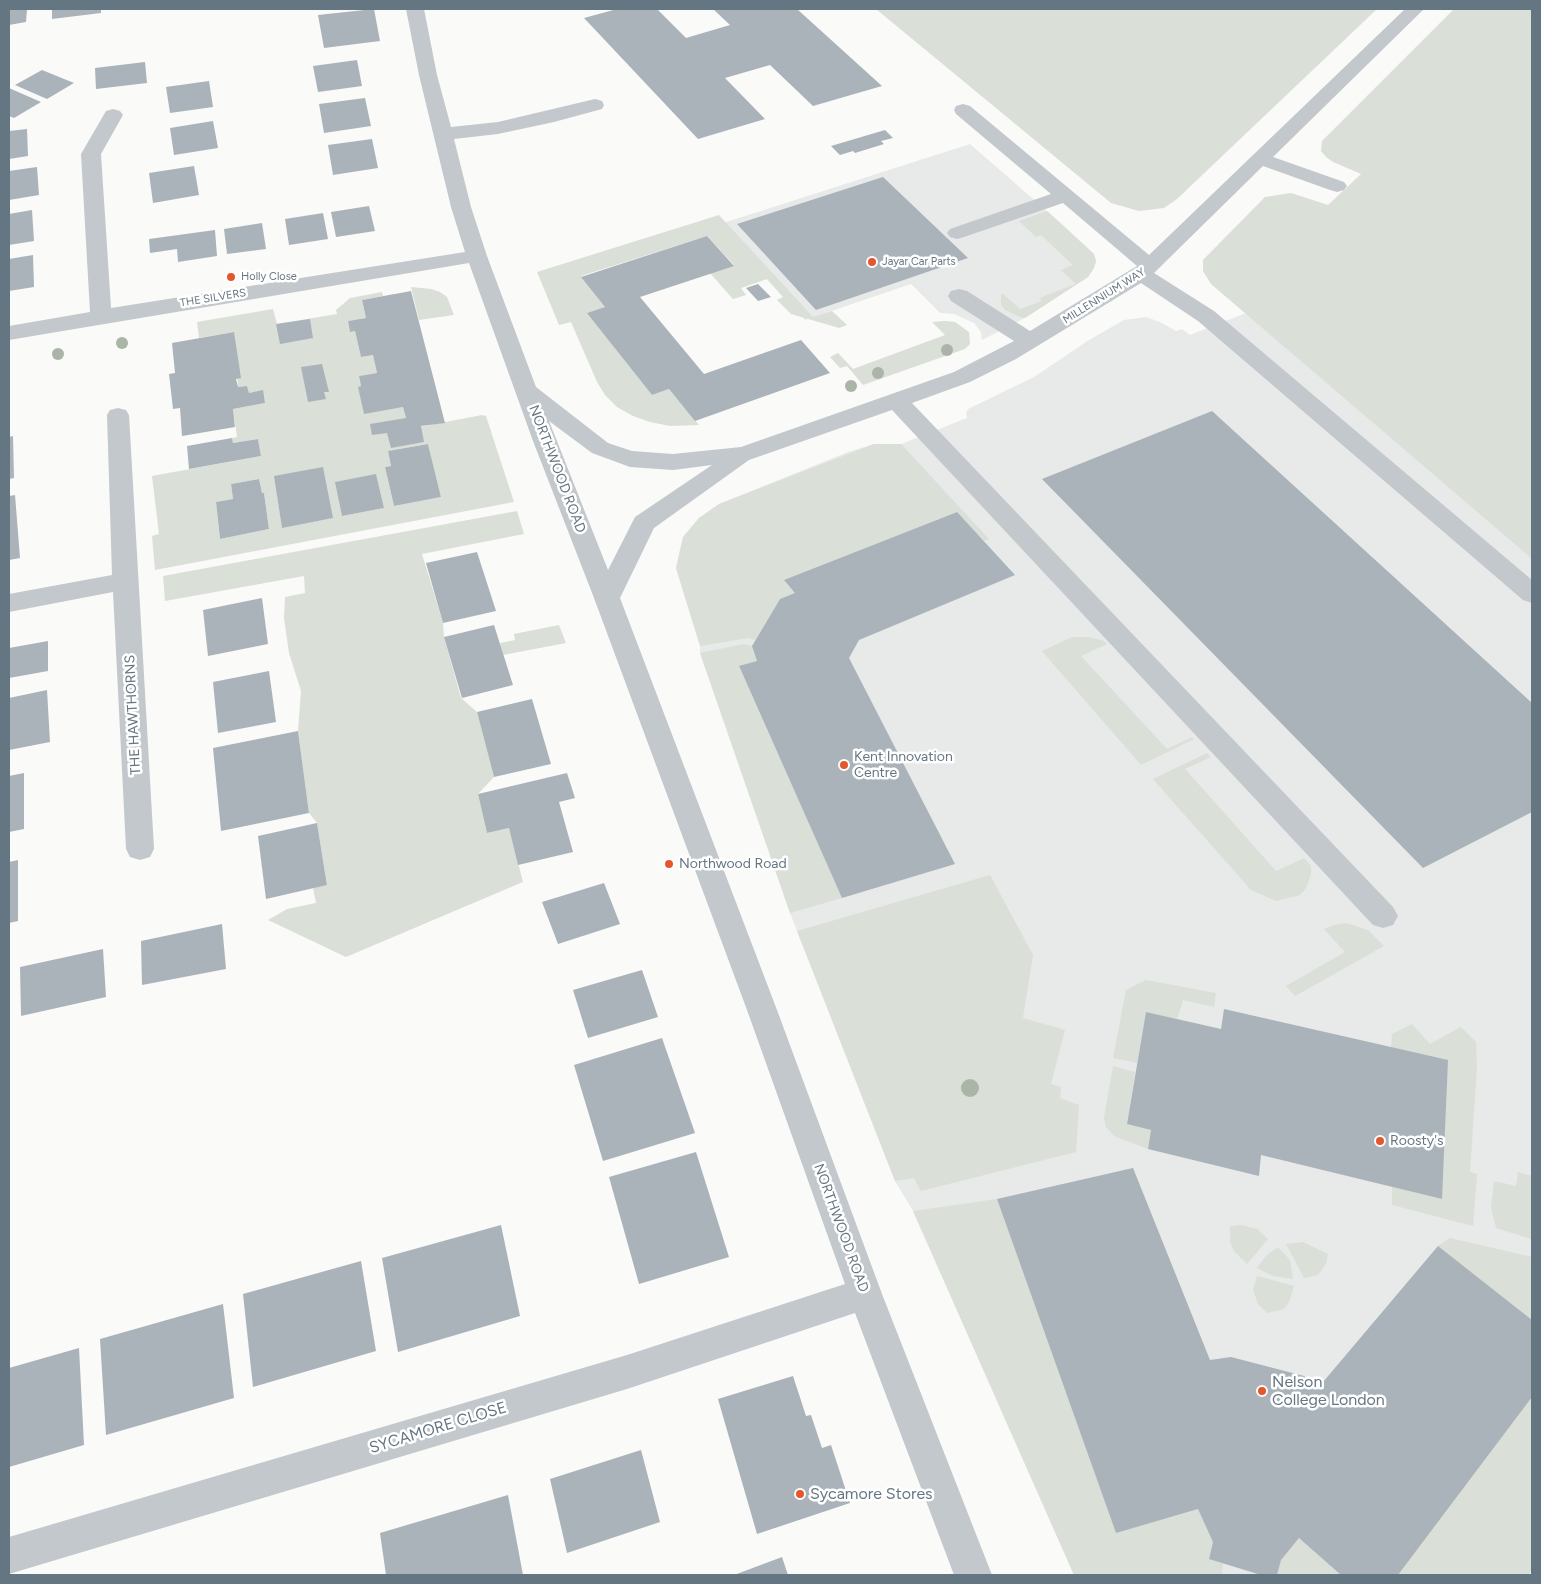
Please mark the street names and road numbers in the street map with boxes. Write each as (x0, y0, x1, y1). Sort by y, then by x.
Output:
street label: MILLENNIUM WAY (1061, 265, 1147, 327)
street label: THE SILVERS (179, 286, 247, 310)
street label: NORTHWOOD ROAD (525, 403, 589, 535)
street label: THE HAWTHORNS (121, 655, 145, 775)
street label: NORTHWOOD ROAD (810, 1161, 872, 1295)
street label: SYCAMORE CLOSE (367, 1398, 509, 1458)

